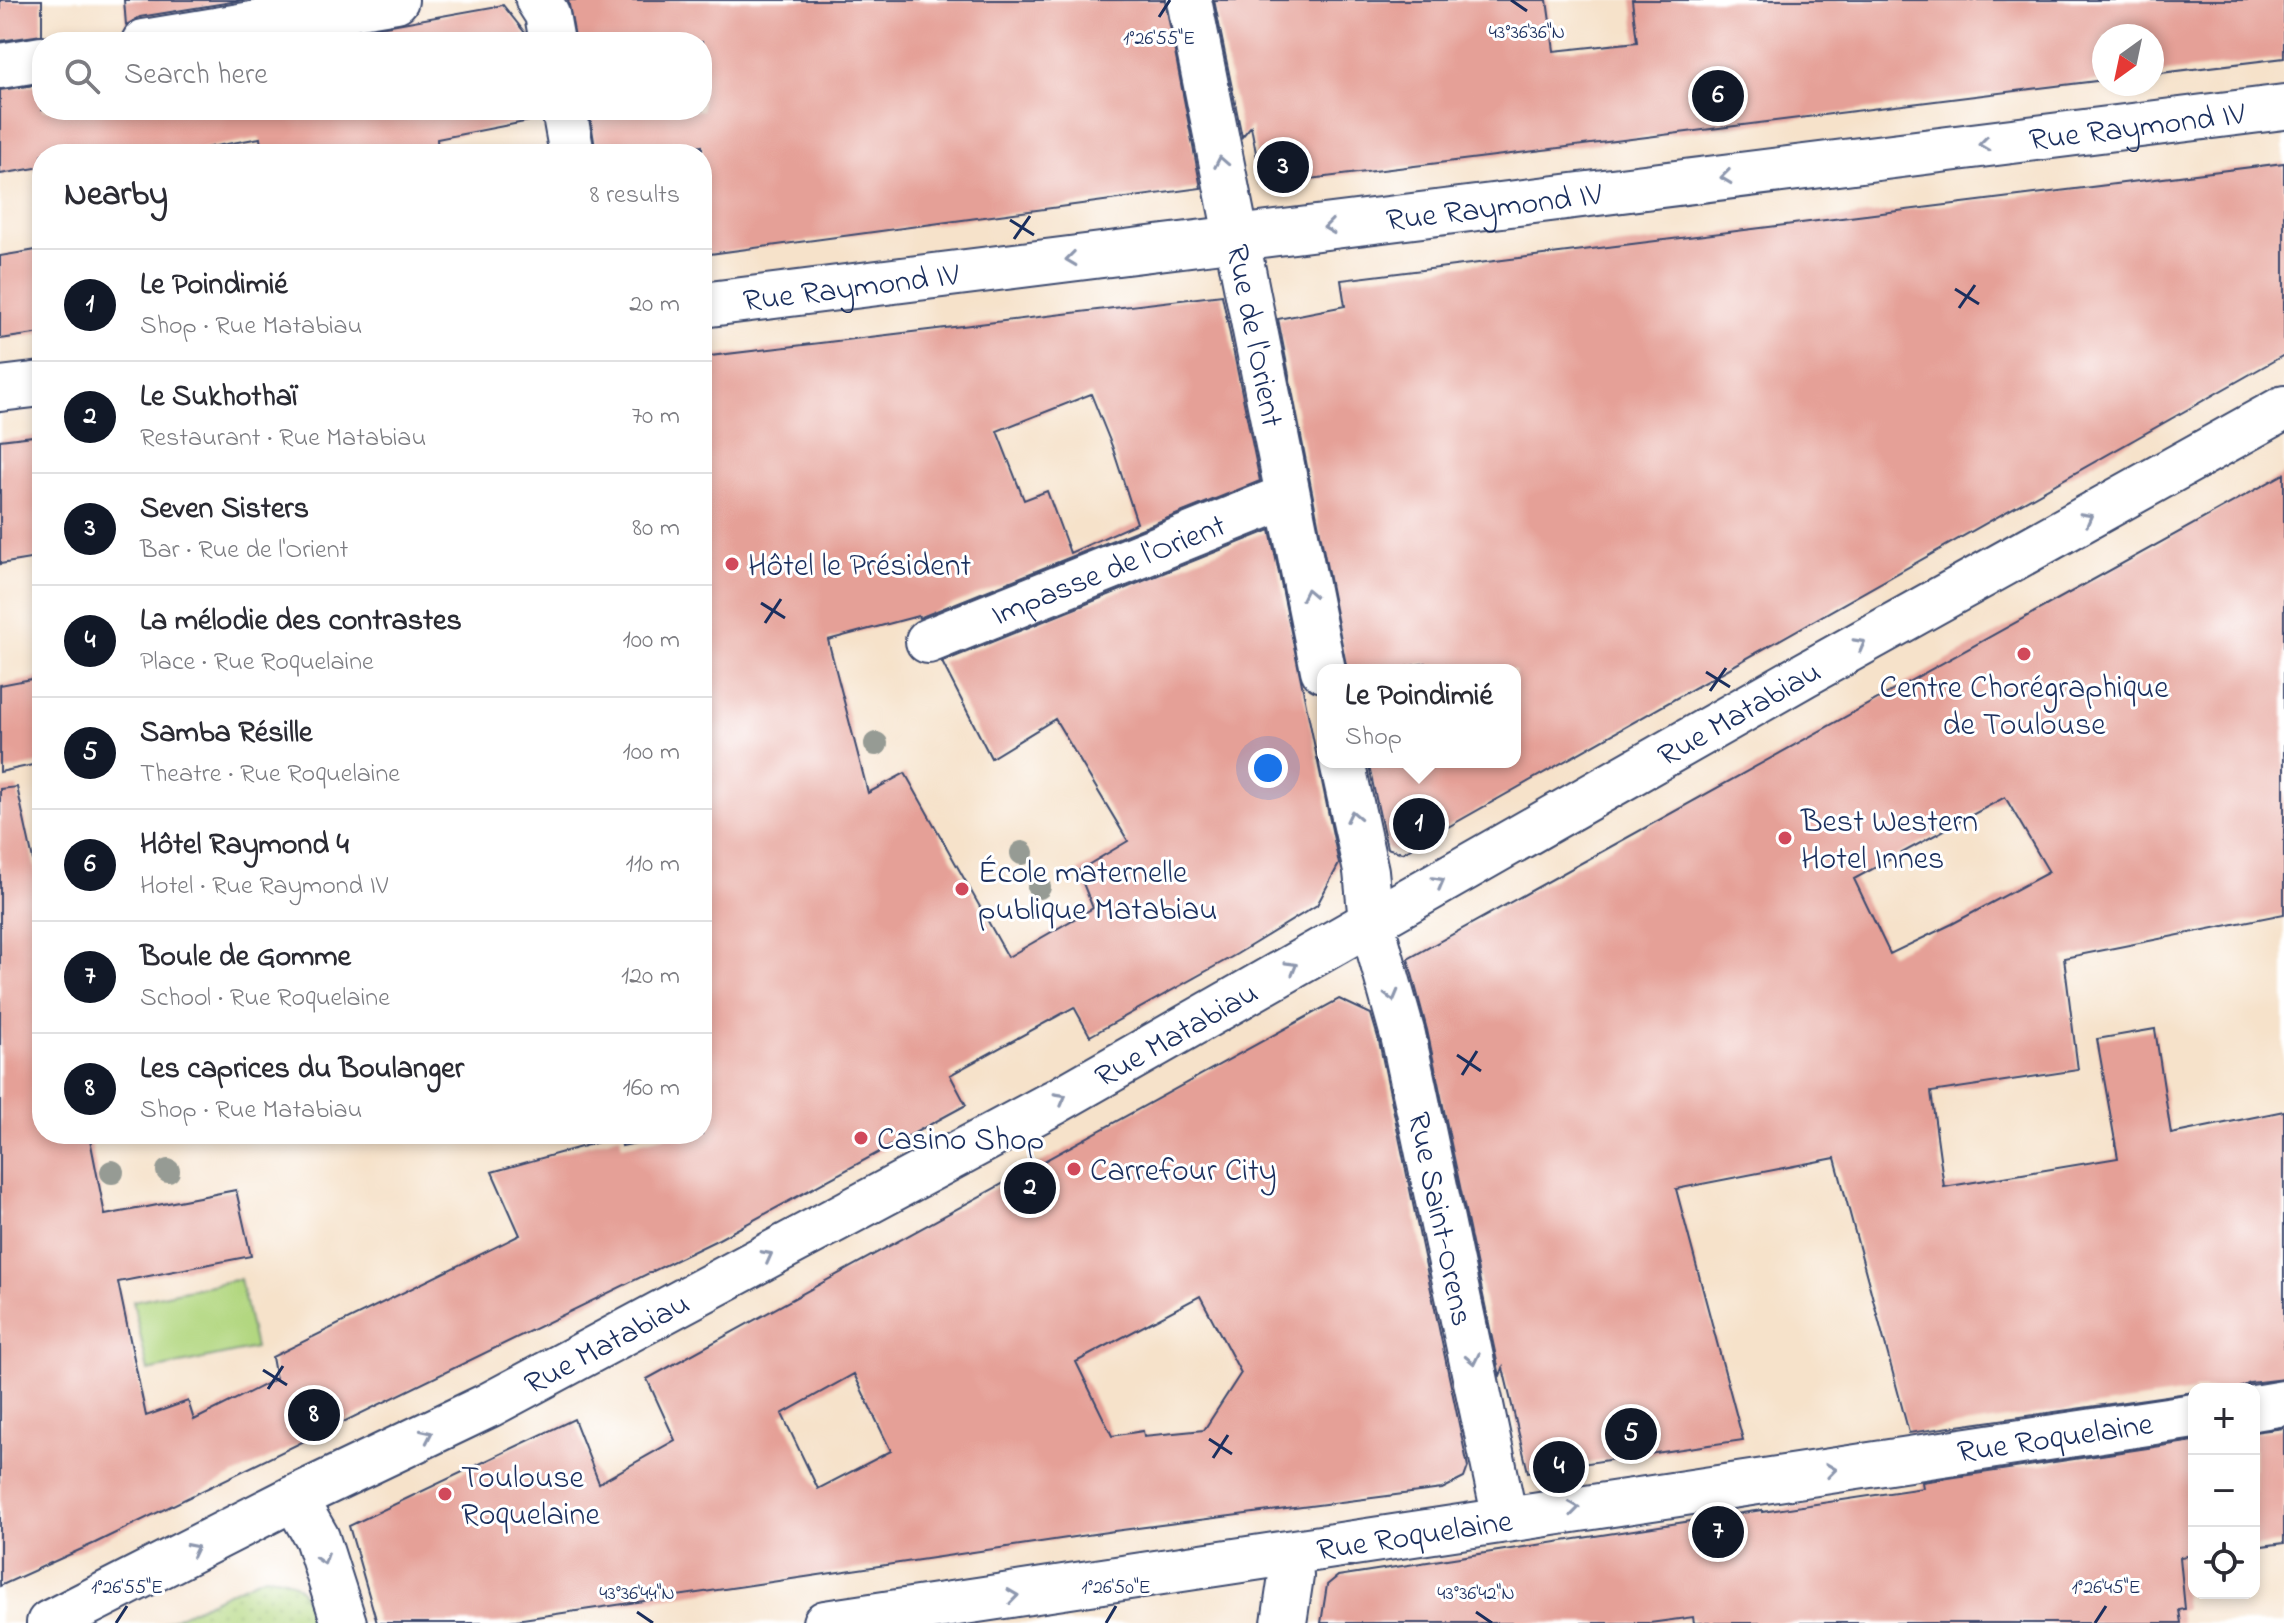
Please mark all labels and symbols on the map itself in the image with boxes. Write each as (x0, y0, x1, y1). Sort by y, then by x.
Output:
text: 43°36'36"N (1489, 19, 1565, 48)
north arrow (2092, 24, 2164, 96)
text: 1°26'55"E (1123, 25, 1195, 54)
pin: 6 (1692, 66, 1744, 126)
street label: Rue Raymond IV (2027, 92, 2249, 166)
one-way arrow (1977, 136, 1990, 153)
pin: 3 (1257, 137, 1309, 197)
one-way arrow (1213, 155, 1230, 168)
one-way arrow (1719, 168, 1733, 185)
street label: Rue Raymond IV (1384, 172, 1606, 246)
one-way arrow (1323, 218, 1336, 235)
street label: Rue de l'Orient (1211, 241, 1294, 432)
one-way arrow (1065, 250, 1078, 267)
street label: Rue Raymond IV (741, 253, 963, 327)
street label: Impasse de l'Orient (985, 504, 1234, 640)
one-way arrow (2079, 512, 2093, 528)
place label: Hôtel le Président (748, 544, 971, 591)
marker: Hôtel le Président (723, 555, 741, 573)
one-way arrow (1300, 587, 1317, 600)
one-way arrow (1852, 638, 1866, 654)
marker: Centre Chorégraphique de Toulouse (2015, 645, 2033, 663)
street label: Rue Matabiau (1650, 650, 1831, 781)
place label: Centre Chorégraphique de Toulouse (1879, 666, 2169, 750)
your location (1248, 748, 1288, 788)
pin: 1 (1393, 794, 1445, 854)
place label: Best Western Hotel Innes (1800, 800, 1978, 884)
one-way arrow (1345, 810, 1362, 824)
marker: Best Western Hotel Innes (1776, 829, 1794, 847)
place label: École maternelle publique Matabiau (978, 851, 1217, 935)
one-way arrow (1430, 876, 1445, 892)
marker: École maternelle publique Matabiau (953, 880, 971, 898)
one-way arrow (1283, 961, 1298, 977)
street label: Rue Matabiau (1087, 971, 1268, 1102)
one-way arrow (1383, 988, 1400, 1002)
one-way arrow (1052, 1092, 1066, 1108)
street label: Rue Saint-Orens (1393, 1108, 1484, 1331)
place label: Casino Shop (877, 1118, 1044, 1165)
marker: Casino Shop (852, 1129, 870, 1147)
place label: Carrefour City (1090, 1149, 1277, 1196)
pin: 2 (1004, 1158, 1056, 1218)
marker: Carrefour City (1065, 1160, 1083, 1178)
one-way arrow (758, 1250, 772, 1266)
street label: Rue Matabiau (517, 1282, 699, 1409)
one-way arrow (1464, 1351, 1481, 1365)
pin: 8 (288, 1385, 340, 1445)
street label: Rue Roquelaine (1954, 1402, 2157, 1478)
pin: 5 (1605, 1404, 1657, 1464)
one-way arrow (418, 1429, 433, 1445)
pin: 4 (1533, 1437, 1585, 1497)
place label: Toulouse Roquelaine (461, 1456, 600, 1540)
one-way arrow (1825, 1462, 1838, 1479)
marker: Toulouse Roquelaine (436, 1485, 454, 1503)
street label: Rue Roquelaine (1314, 1499, 1516, 1576)
one-way arrow (1567, 1500, 1581, 1517)
pin: 7 (1692, 1502, 1744, 1562)
one-way arrow (184, 1543, 199, 1559)
one-way arrow (314, 1551, 330, 1565)
text: 1°26'55"E (91, 1574, 163, 1603)
text: 1°26'50"E (1081, 1574, 1151, 1603)
text: 1°26'45"E (2071, 1574, 2141, 1603)
text: 43°36'44"N (599, 1580, 675, 1609)
text: 43°36'42"N (1437, 1580, 1515, 1609)
one-way arrow (1006, 1588, 1020, 1605)

